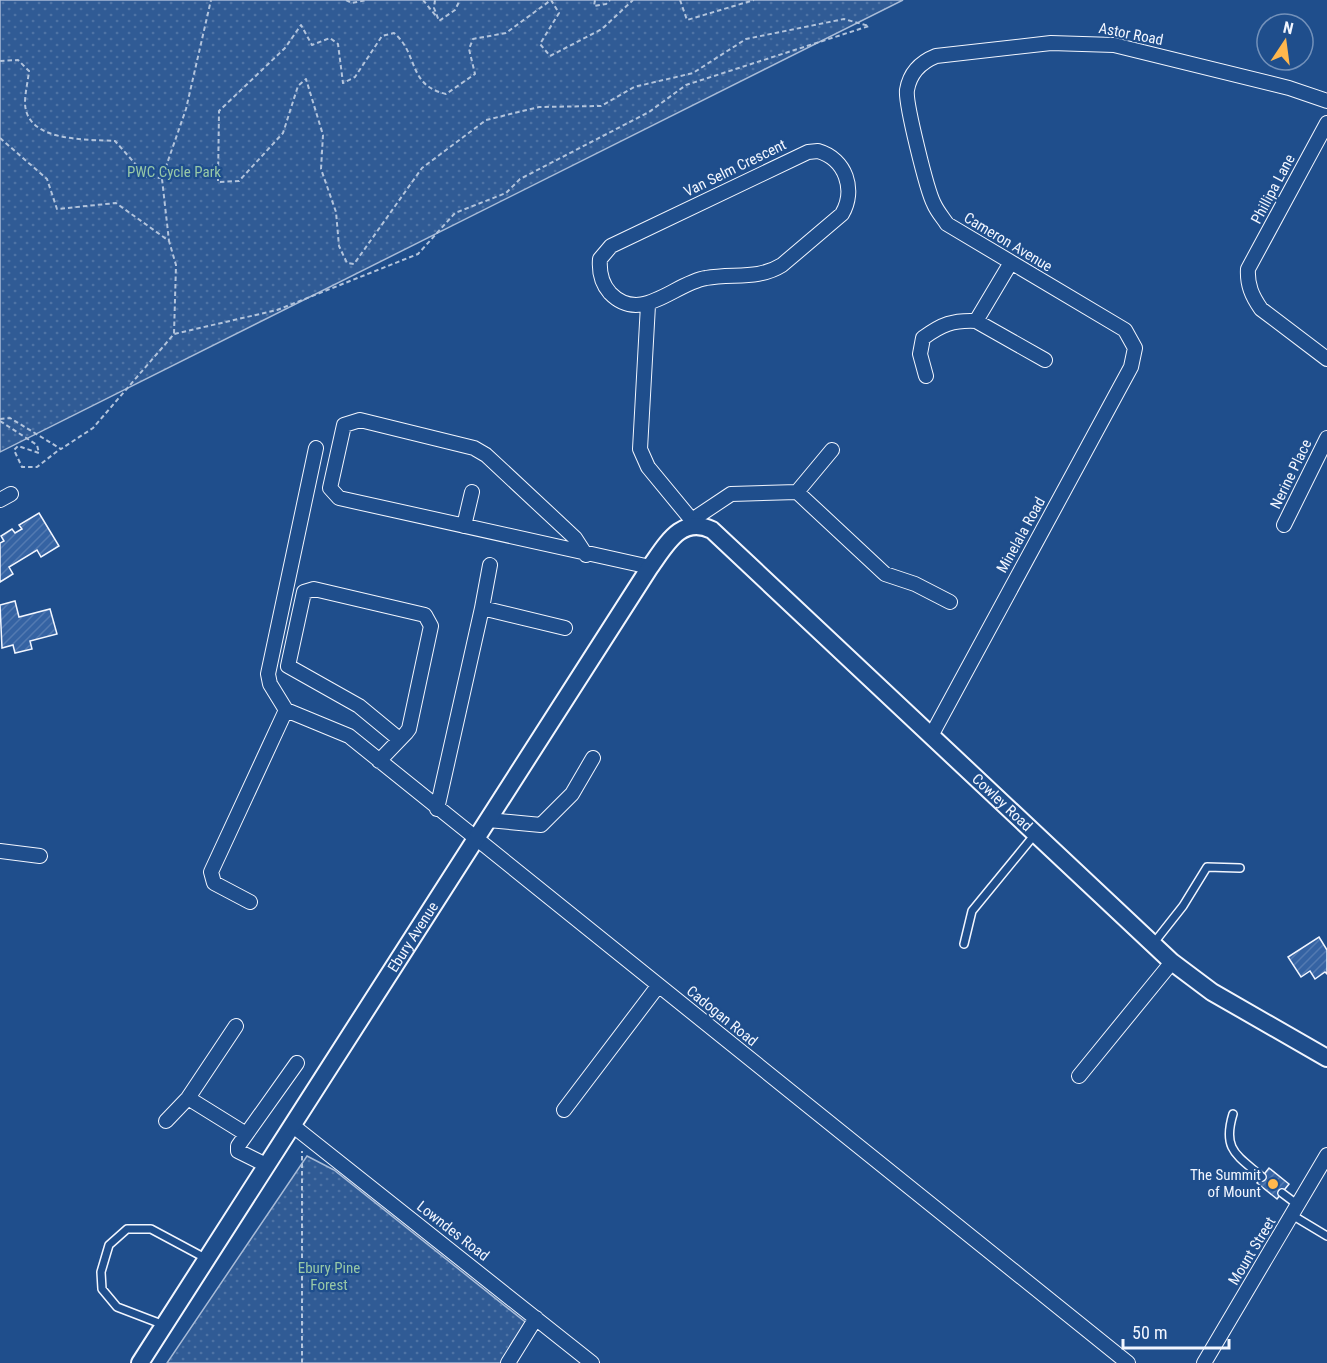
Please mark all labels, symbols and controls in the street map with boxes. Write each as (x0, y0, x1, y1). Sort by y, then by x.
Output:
north arrow (1255, 12, 1315, 72)
text: N (1281, 18, 1295, 38)
street label: Astor Road (1097, 19, 1165, 49)
street label: Van Selm Crescent (681, 135, 789, 201)
street label: Phillipa Lane (1247, 151, 1299, 227)
park label: PWC Cycle Park (127, 163, 221, 181)
street label: Cameron Avenue (961, 209, 1055, 275)
street label: Nerine Place (1266, 436, 1316, 512)
street label: Minelala Road (993, 494, 1049, 576)
street label: Cowley Road (968, 770, 1036, 835)
street label: Ebury Avenue (384, 899, 442, 975)
street label: Cadogan Road (683, 982, 761, 1050)
place label: The Summit of Mount (1190, 1166, 1261, 1201)
marker: The Summit of Mount (1266, 1177, 1280, 1191)
street label: Lowndes Road (413, 1197, 493, 1265)
street label: Mount Street (1225, 1214, 1279, 1288)
park label: Ebury Pine Forest (298, 1259, 360, 1294)
scale bar (1123, 1312, 1230, 1350)
text: 50 m (1132, 1322, 1167, 1343)

